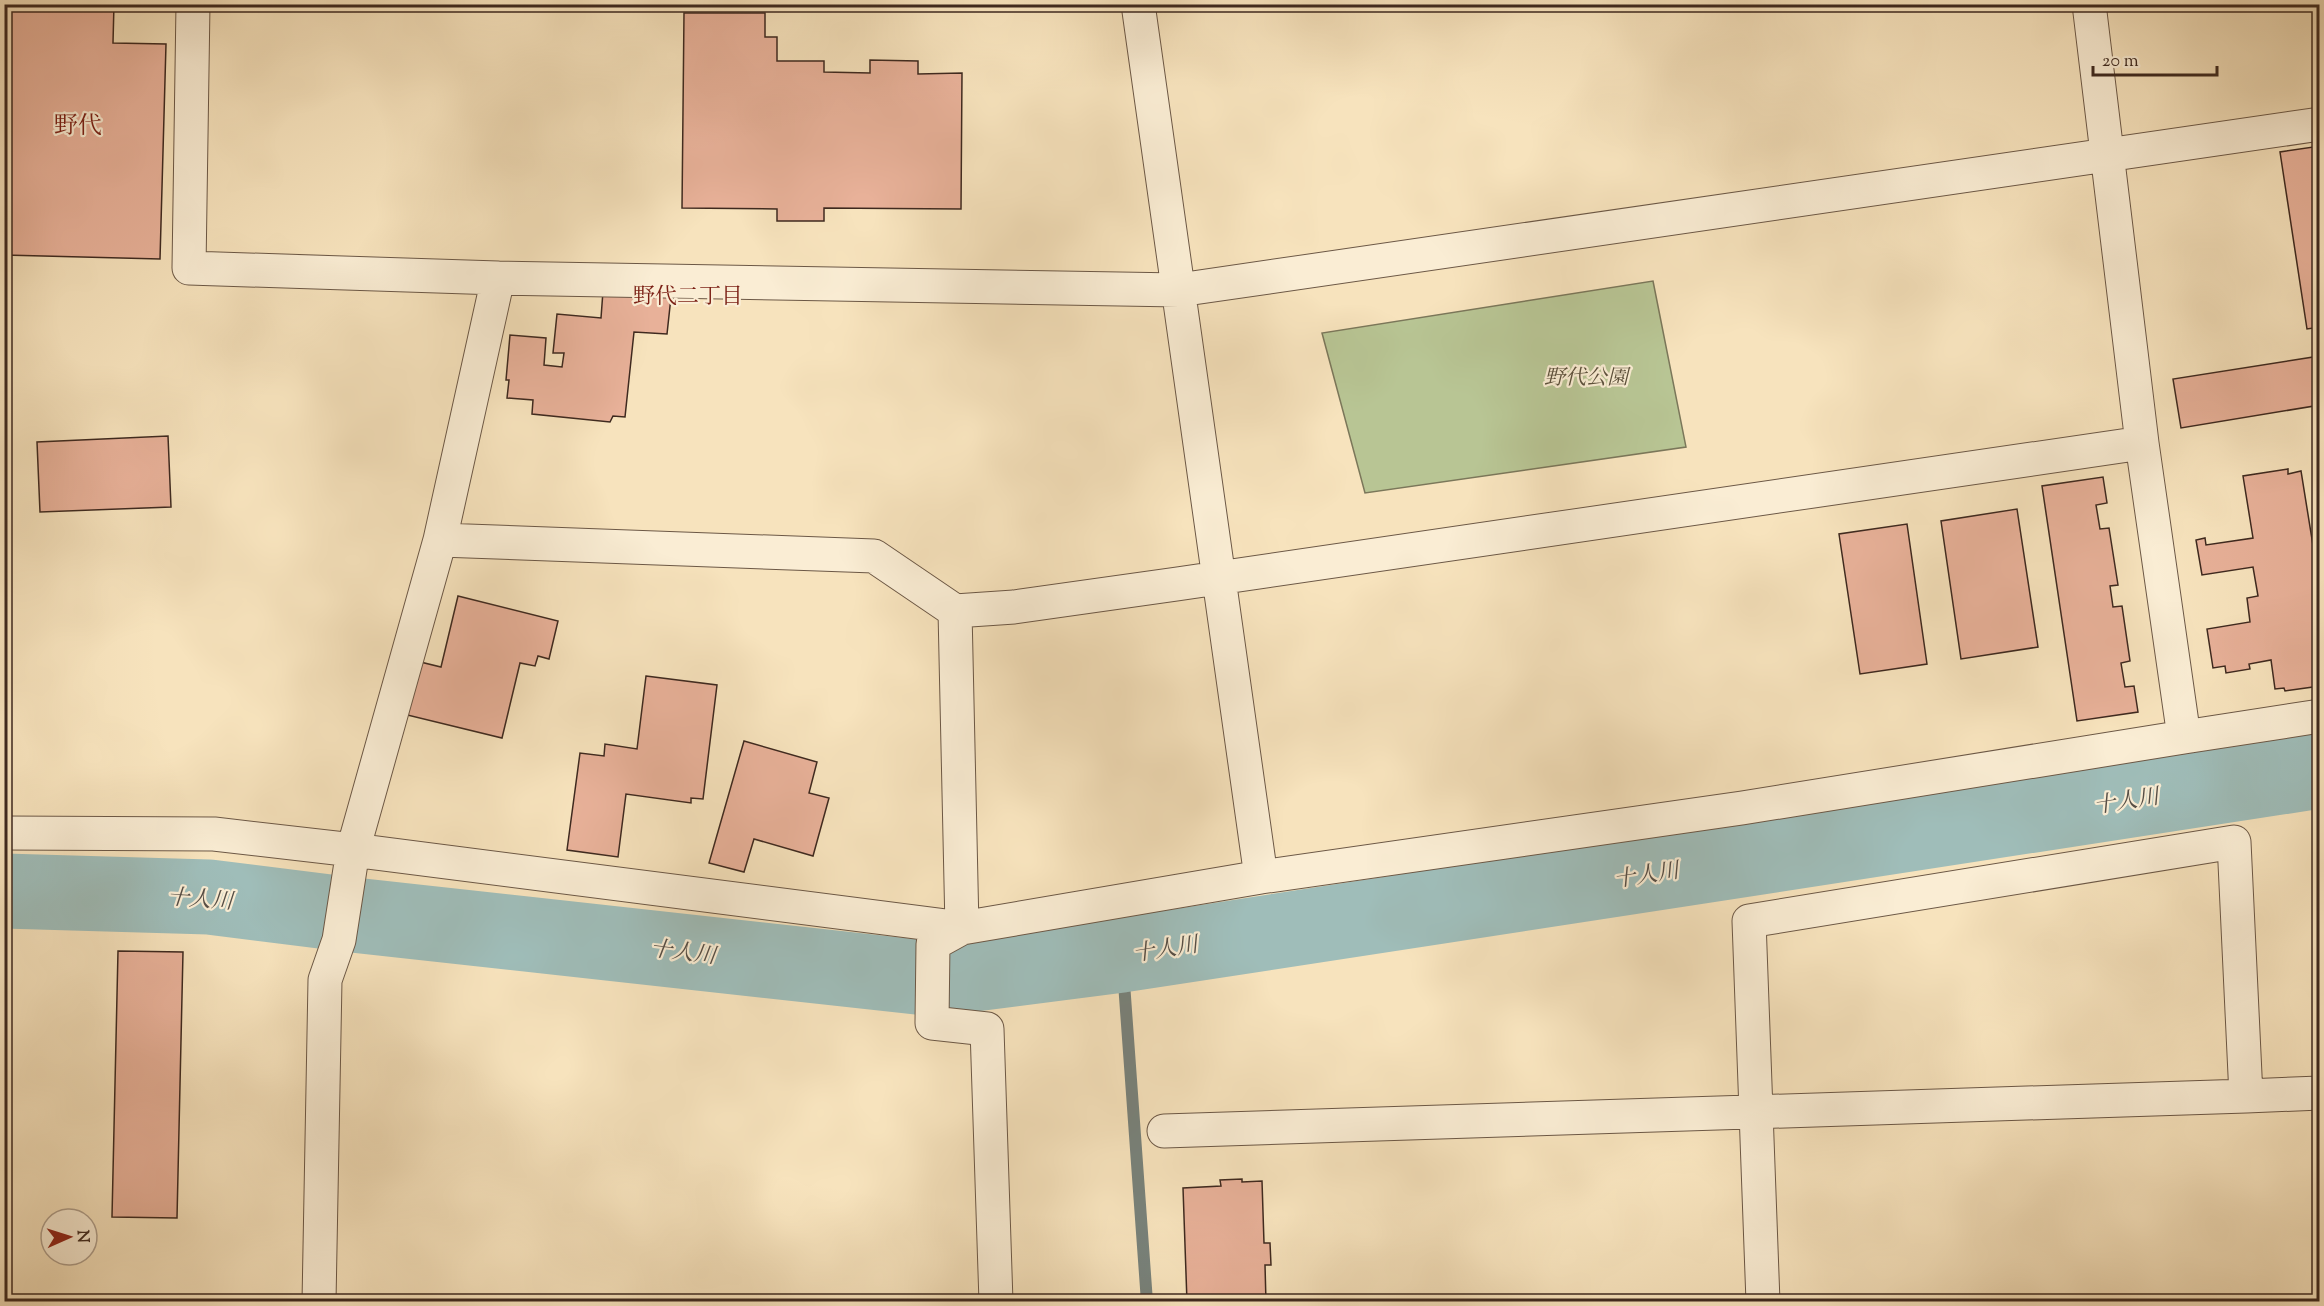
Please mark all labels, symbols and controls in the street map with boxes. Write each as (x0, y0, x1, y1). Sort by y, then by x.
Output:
scale bar (2093, 39, 2218, 77)
text: 20 m (2102, 49, 2139, 75)
district label: 野代 (54, 110, 102, 144)
district label: 野代二丁目 (633, 282, 743, 314)
park label: 野代公園 (1544, 364, 1631, 394)
water label: 十人川 (2091, 782, 2164, 824)
water label: 十人川 (1611, 856, 1684, 898)
water label: 十人川 (166, 883, 236, 919)
water label: 十人川 (1130, 930, 1203, 972)
water label: 十人川 (648, 934, 719, 974)
north arrow (39, 1207, 99, 1267)
text: N (70, 1229, 93, 1244)

